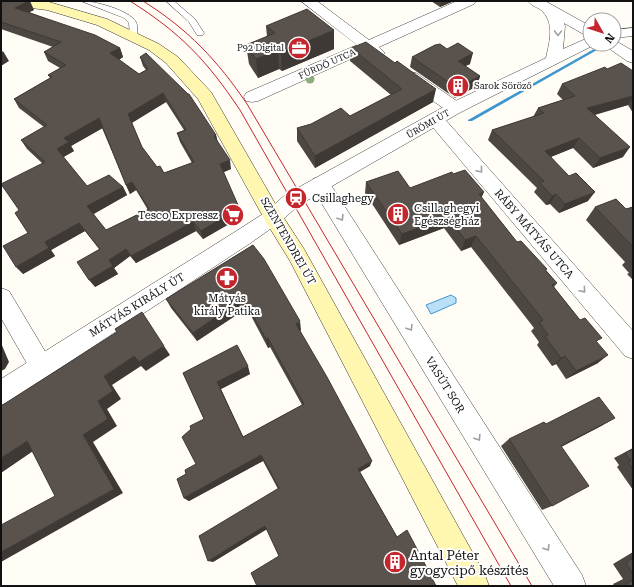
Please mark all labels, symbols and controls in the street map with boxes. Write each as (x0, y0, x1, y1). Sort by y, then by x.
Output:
north arrow (582, 12, 622, 52)
one-way arrow (553, 30, 562, 36)
text: N (601, 31, 617, 46)
office icon: P92 Digital (286, 35, 312, 61)
place label: P92 Digital (237, 43, 284, 53)
street label: FÜRDŐ UTCA (297, 46, 358, 81)
building icon: Sarok Söröző (445, 73, 471, 99)
place label: Sarok Söröző (474, 81, 532, 91)
street label: ÜRÖMI ÚT (404, 107, 451, 140)
one-way arrow (476, 166, 483, 173)
station icon: Csillaghegy (283, 185, 309, 211)
street label: RÁBY MÁTYÁS UTCA (492, 186, 577, 282)
place label: Csillaghegy (312, 192, 374, 205)
street label: SZENTENDREI ÚT (258, 194, 319, 287)
building icon: Csillaghegyi Egészségház (385, 201, 411, 227)
supermarket icon: Tesco Expressz (220, 202, 246, 228)
place label: Csillaghegyi Egészségház (414, 202, 480, 228)
place label: Tesco Expressz (138, 209, 218, 222)
one-way arrow (336, 213, 343, 220)
pharmacy icon: Mátyás király Patika (214, 265, 240, 291)
street label: MÁTYÁS KIRÁLY ÚT (86, 269, 187, 340)
one-way arrow (579, 286, 586, 293)
place label: Mátyás király Patika (194, 292, 260, 318)
one-way arrow (405, 324, 412, 331)
street label: VASÚT SOR (423, 354, 468, 416)
one-way arrow (474, 434, 481, 441)
one-way arrow (543, 544, 550, 551)
place label: Antal Péter gyogycipő készítés (410, 548, 528, 578)
building icon: Antal Péter gyogycipő készítés (382, 549, 408, 575)

